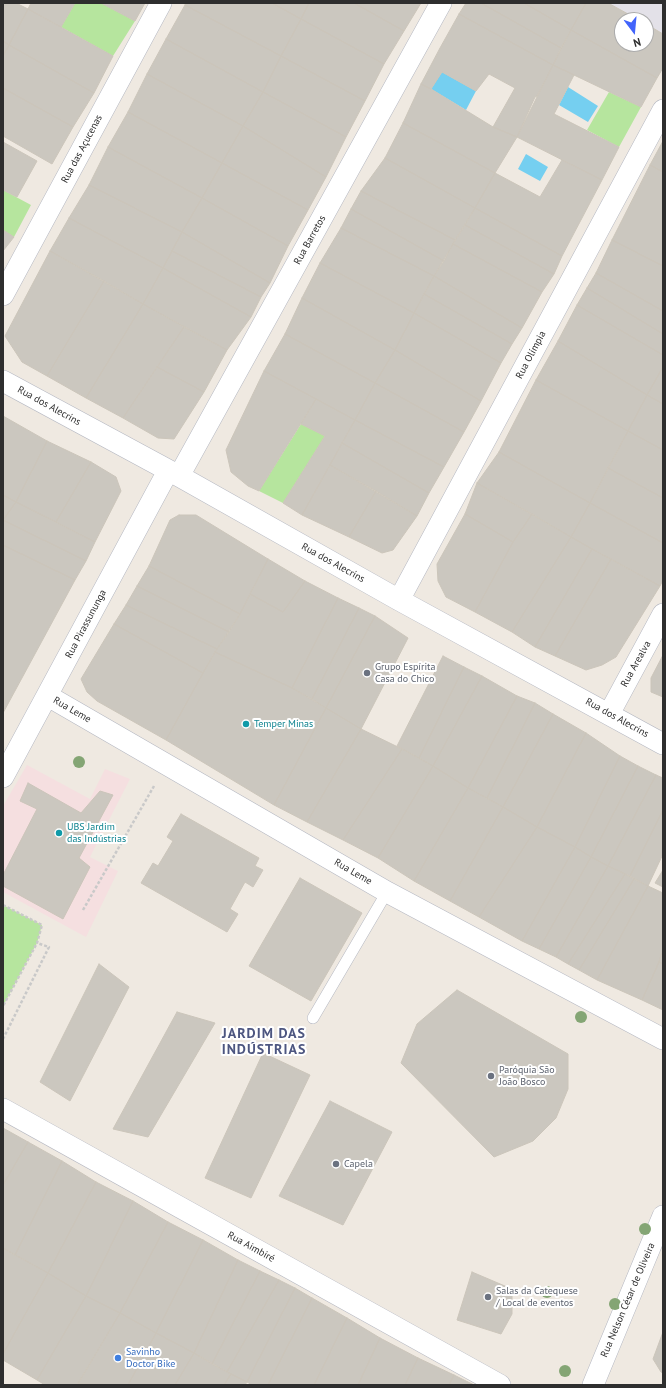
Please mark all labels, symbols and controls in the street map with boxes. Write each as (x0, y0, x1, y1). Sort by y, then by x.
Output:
north arrow (614, 12, 654, 52)
text: N (632, 35, 642, 50)
street label: Rua das Açucenas (59, 113, 105, 185)
street label: Rua Barretos (292, 213, 328, 267)
street label: Rua Olímpia (513, 329, 549, 381)
street label: Rua dos Alecrins (15, 384, 83, 428)
street label: Rua dos Alecrins (299, 541, 367, 585)
street label: Rua Pirassununga (63, 588, 109, 660)
street label: Rua Arealva (618, 639, 654, 689)
place label: Grupo Espírita Casa do Chico (375, 661, 435, 684)
marker: Grupo Espírita Casa do Chico (362, 668, 372, 678)
street label: Rua Leme (51, 694, 93, 726)
street label: Rua dos Alecrins (583, 696, 651, 740)
place label: Temper Minas (254, 718, 313, 730)
marker: Temper Minas (241, 719, 251, 729)
place label: UBS Jardim das Indústrias (67, 821, 126, 844)
marker: UBS Jardim das Indústrias (54, 828, 64, 838)
street label: Rua Leme (332, 856, 374, 888)
district label: JARDIM DAS INDÚSTRIAS (222, 1026, 306, 1058)
place label: Paróquia São João Bosco (499, 1064, 555, 1088)
marker: Paróquia São João Bosco (486, 1071, 496, 1081)
place label: Capela (344, 1158, 373, 1170)
marker: Capela (331, 1159, 341, 1169)
street label: Rua Aimbiré (225, 1229, 277, 1265)
street label: Rua Nelson César de Oliveira (598, 1241, 658, 1359)
place label: Salas da Catequese / Local de eventos (496, 1285, 578, 1308)
marker: Salas da Catequese / Local de eventos (483, 1292, 493, 1302)
place label: Savinho Doctor Bike (126, 1346, 175, 1370)
marker: Savinho Doctor Bike (113, 1353, 123, 1363)

